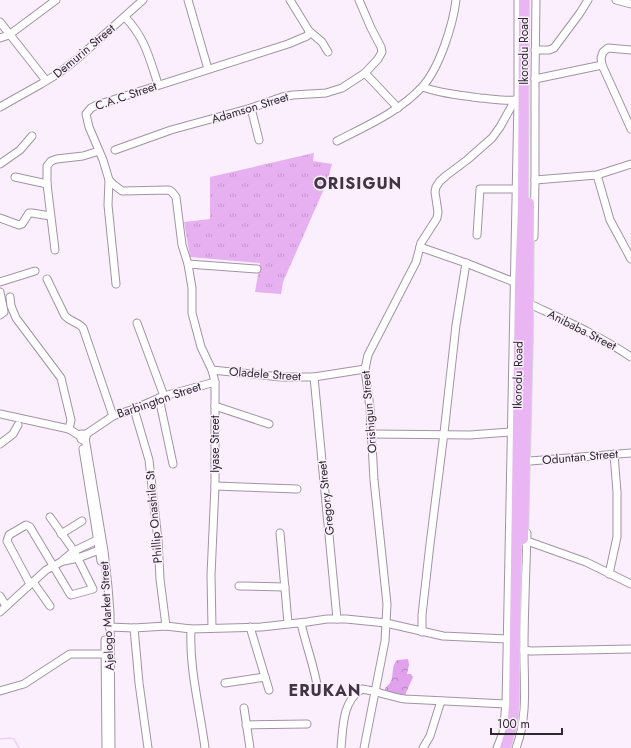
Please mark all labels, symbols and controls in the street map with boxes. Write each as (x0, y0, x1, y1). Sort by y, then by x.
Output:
street label: Ikorodu Road (515, 17, 533, 85)
street label: Demurin Street (49, 20, 119, 82)
street label: C.A.C Street (93, 77, 159, 115)
street label: Adamson Street (209, 88, 291, 128)
district label: ORISIGUN (314, 172, 402, 195)
street label: Anibaba Street (545, 305, 620, 355)
street label: Ikorodu Road (508, 341, 528, 409)
street label: Oladele Street (228, 363, 302, 386)
street label: Orishigun Street (356, 370, 382, 454)
street label: Barbington Street (115, 377, 203, 423)
street label: Iyase Street (206, 415, 224, 473)
street label: Oduntan Street (541, 445, 619, 469)
street label: Gregory Street (313, 460, 339, 536)
street label: Phillip Onashile St (141, 470, 167, 564)
street label: Ajelogo Market Street (95, 561, 119, 671)
district label: ERUKAN (289, 679, 361, 702)
scale bar (491, 710, 562, 736)
text: 100 m (497, 715, 530, 733)

